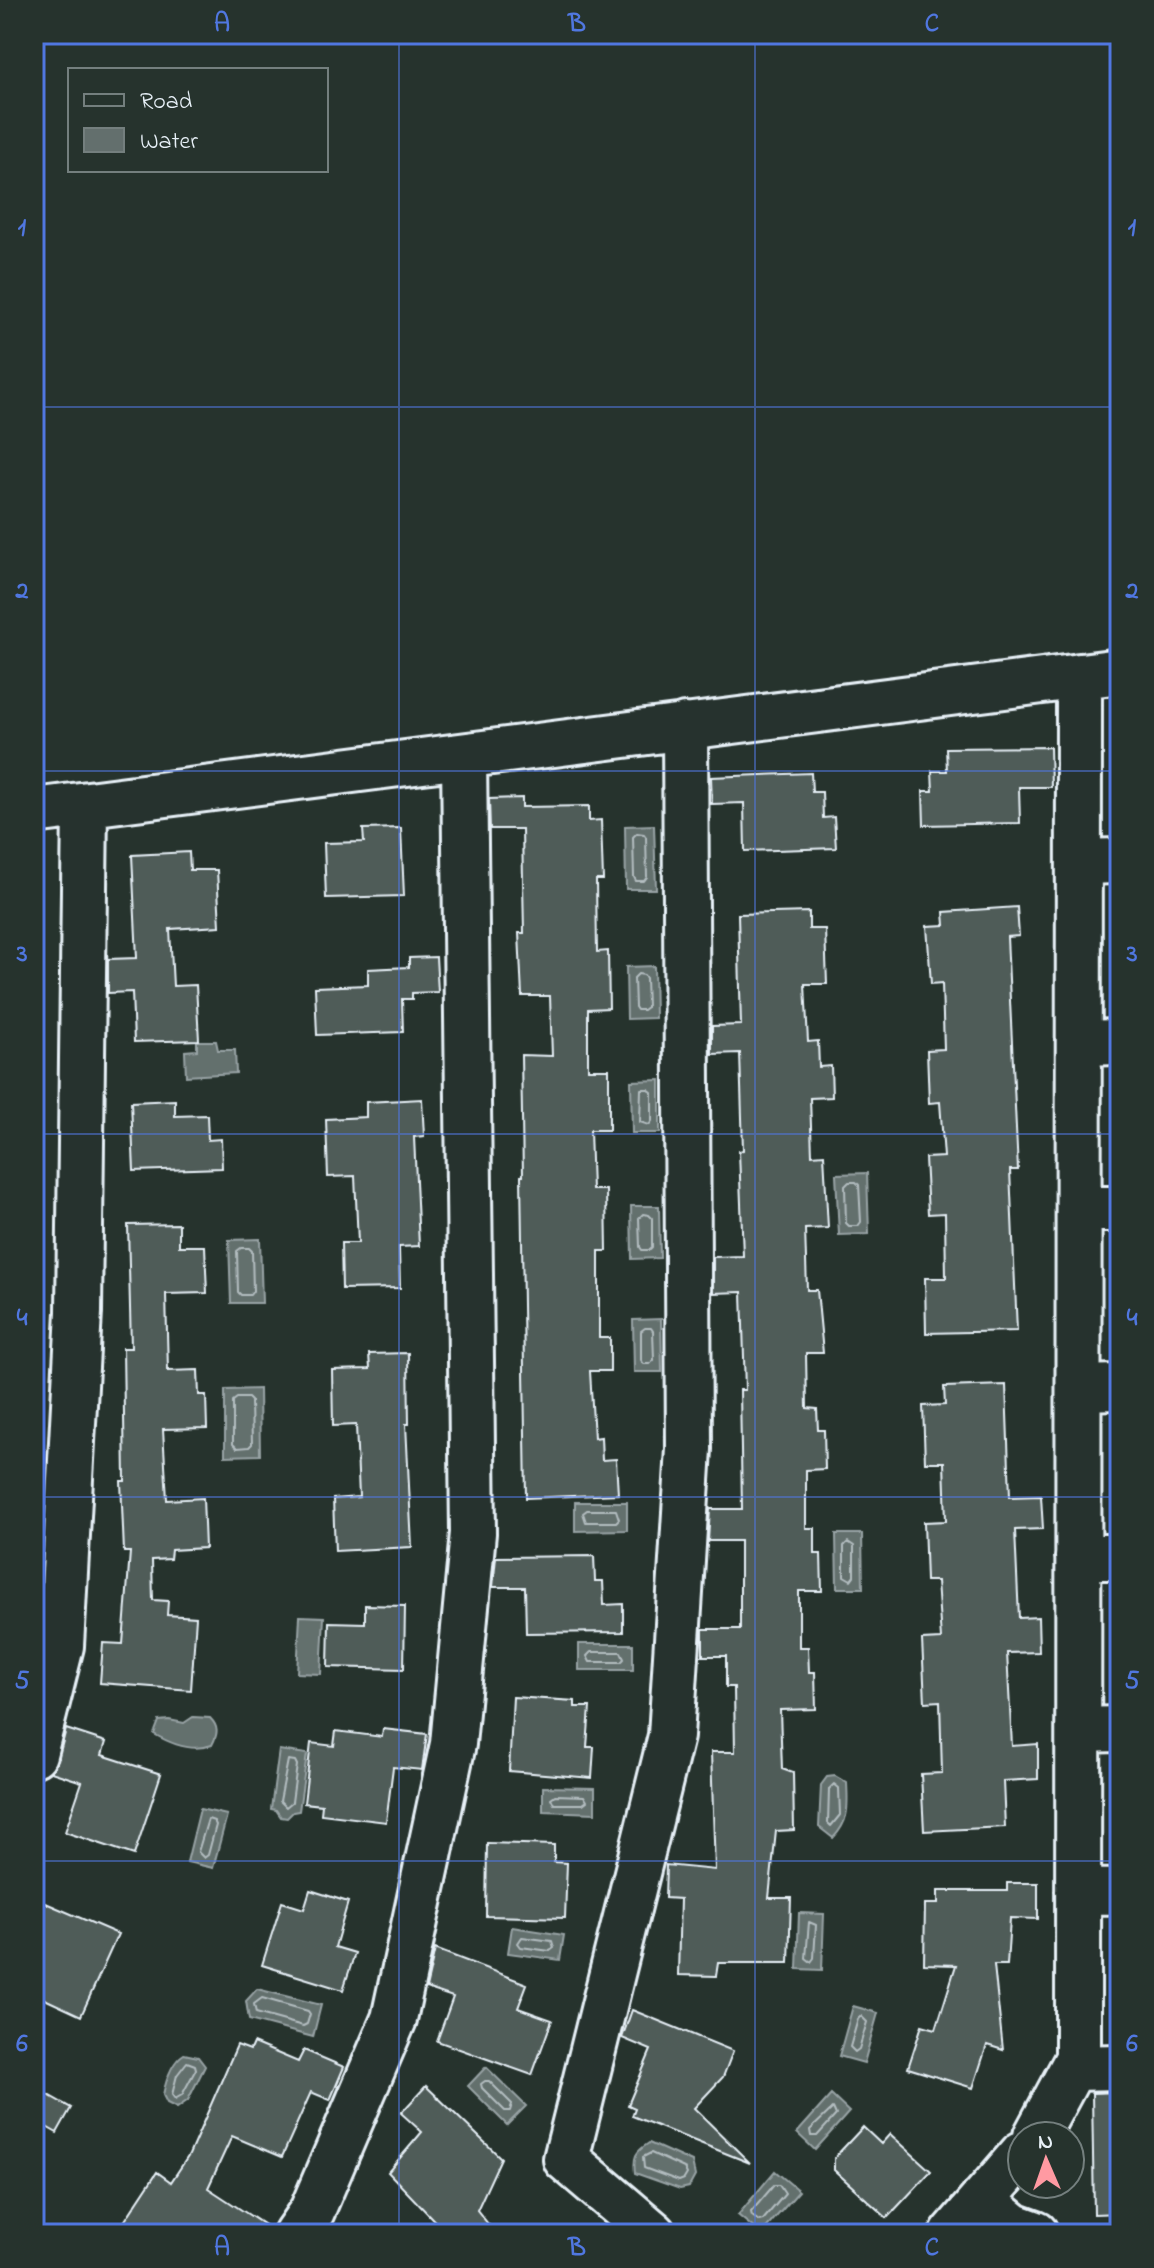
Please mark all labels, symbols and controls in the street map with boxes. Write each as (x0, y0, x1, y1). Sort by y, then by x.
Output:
text: A (214, 6, 230, 44)
text: B (567, 6, 586, 44)
text: C (925, 6, 939, 44)
legend (68, 68, 328, 172)
text: Road (140, 85, 193, 120)
text: Water (140, 125, 198, 160)
text: 1 (18, 210, 27, 248)
text: 1 (1128, 210, 1137, 248)
text: 2 (15, 573, 29, 611)
text: 2 (1125, 573, 1139, 611)
text: 3 (16, 936, 28, 974)
text: 3 (1126, 936, 1138, 974)
text: 4 (17, 1300, 28, 1338)
text: 4 (1127, 1300, 1138, 1338)
text: 5 (15, 1663, 30, 1701)
text: 5 (1125, 1663, 1140, 1701)
text: 6 (16, 2026, 28, 2064)
text: 6 (1126, 2026, 1138, 2064)
north arrow (1006, 2120, 1086, 2200)
text: N (1037, 2127, 1053, 2159)
text: A (214, 2230, 230, 2268)
text: B (567, 2230, 586, 2268)
text: C (925, 2230, 939, 2268)

